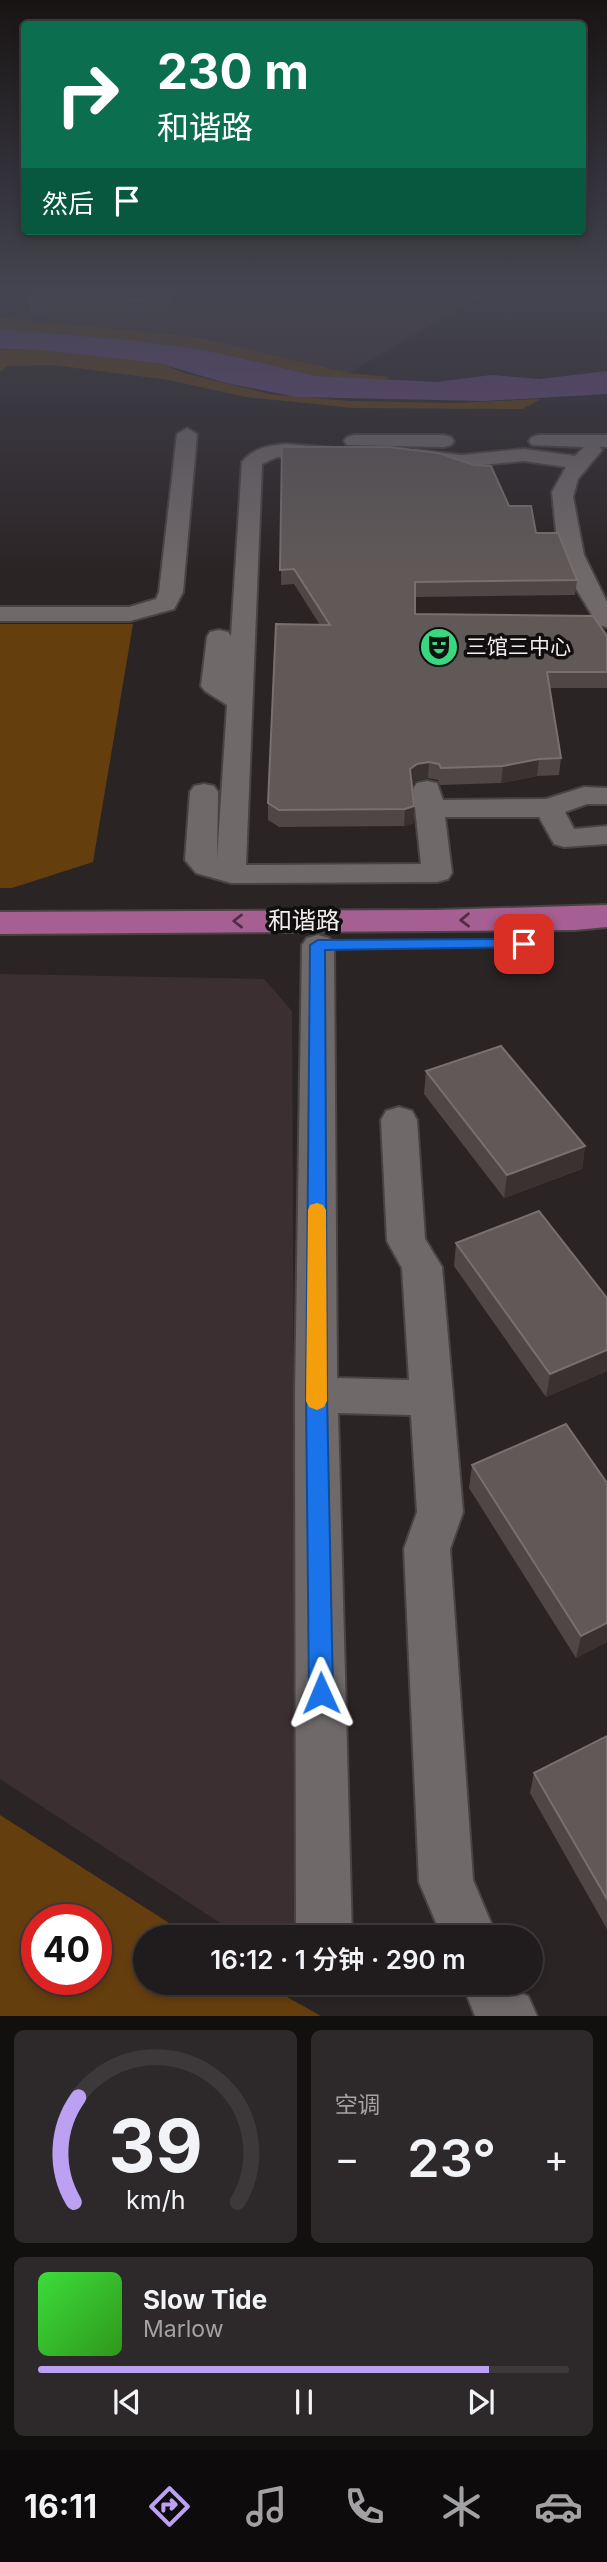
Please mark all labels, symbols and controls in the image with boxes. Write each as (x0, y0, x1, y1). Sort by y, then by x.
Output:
text: 230 m (157, 42, 309, 101)
icon: right (42, 49, 133, 140)
text: 和谐路 (157, 108, 253, 147)
icon: arrive (108, 182, 146, 220)
text: 然后 (42, 188, 94, 219)
theatre icon: 三馆三中心 (418, 626, 460, 668)
place label: 三馆三中心 (466, 634, 571, 659)
street label: 和谐路 (268, 906, 340, 935)
one-way arrow (460, 912, 470, 928)
one-way arrow (232, 913, 243, 929)
pin (494, 914, 554, 974)
icon: arrive (505, 925, 543, 963)
position arrow (284, 1656, 358, 1730)
speed limit sign: 40 (21, 1904, 112, 1995)
text: 16:12 · 1 分钟 · 290 m (210, 1944, 466, 1975)
text: 空调 (335, 2091, 381, 2119)
text: 39 (108, 2102, 202, 2191)
text: 23° (407, 2127, 496, 2190)
text: − (335, 2135, 360, 2181)
text: + (544, 2135, 569, 2181)
text: km/h (126, 2185, 185, 2215)
text: Slow Tide (143, 2284, 267, 2315)
text: Marlow (143, 2315, 223, 2343)
icon: previous (108, 2383, 146, 2421)
icon: pause (285, 2383, 323, 2421)
icon: next (462, 2383, 500, 2421)
icon: directions (145, 2482, 194, 2531)
icon: music (242, 2482, 291, 2531)
icon: phone (340, 2482, 389, 2531)
icon: climate (437, 2482, 486, 2531)
icon: car (534, 2482, 583, 2531)
text: 16:11 (24, 2487, 97, 2526)

